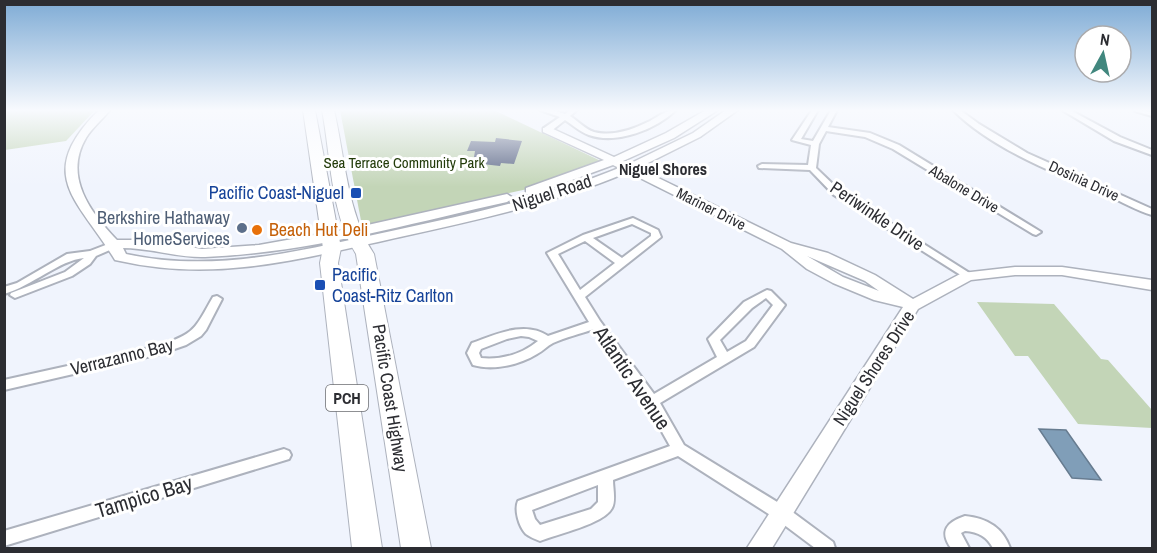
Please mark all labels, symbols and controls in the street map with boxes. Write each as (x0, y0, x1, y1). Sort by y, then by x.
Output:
north arrow (1073, 24, 1133, 84)
text: N (1099, 28, 1111, 51)
park label: Sea Terrace Community Park (323, 152, 485, 173)
street label: Dosinia Drive (1046, 155, 1123, 206)
district label: Niguel Shores (619, 158, 707, 180)
street label: Abalone Drive (925, 159, 1003, 218)
street label: Niguel Road (509, 168, 595, 217)
street label: Periwinkle Drive (825, 175, 929, 256)
place label: Pacific Coast-Niguel (209, 180, 344, 205)
street label: Mariner Drive (673, 182, 750, 235)
marker: Pacific Coast-Niguel (349, 186, 363, 200)
place label: Berkshire Hathaway HomeServices (97, 205, 231, 251)
place label: Beach Hut Deli (269, 217, 368, 242)
marker: Berkshire Hathaway HomeServices (235, 221, 249, 235)
marker: Beach Hut Deli (250, 223, 264, 237)
place label: Pacific Coast-Ritz Carlton (332, 262, 453, 308)
marker: Pacific Coast-Ritz Carlton (313, 278, 327, 292)
street label: Niguel Shores Drive (827, 305, 920, 430)
street label: Atlantic Avenue (586, 319, 678, 435)
street label: Pacific Coast Highway (366, 322, 415, 474)
street label: Verrazanno Bay (68, 332, 176, 381)
road number: PCH (326, 385, 368, 411)
street label: Tampico Bay (92, 468, 196, 525)

